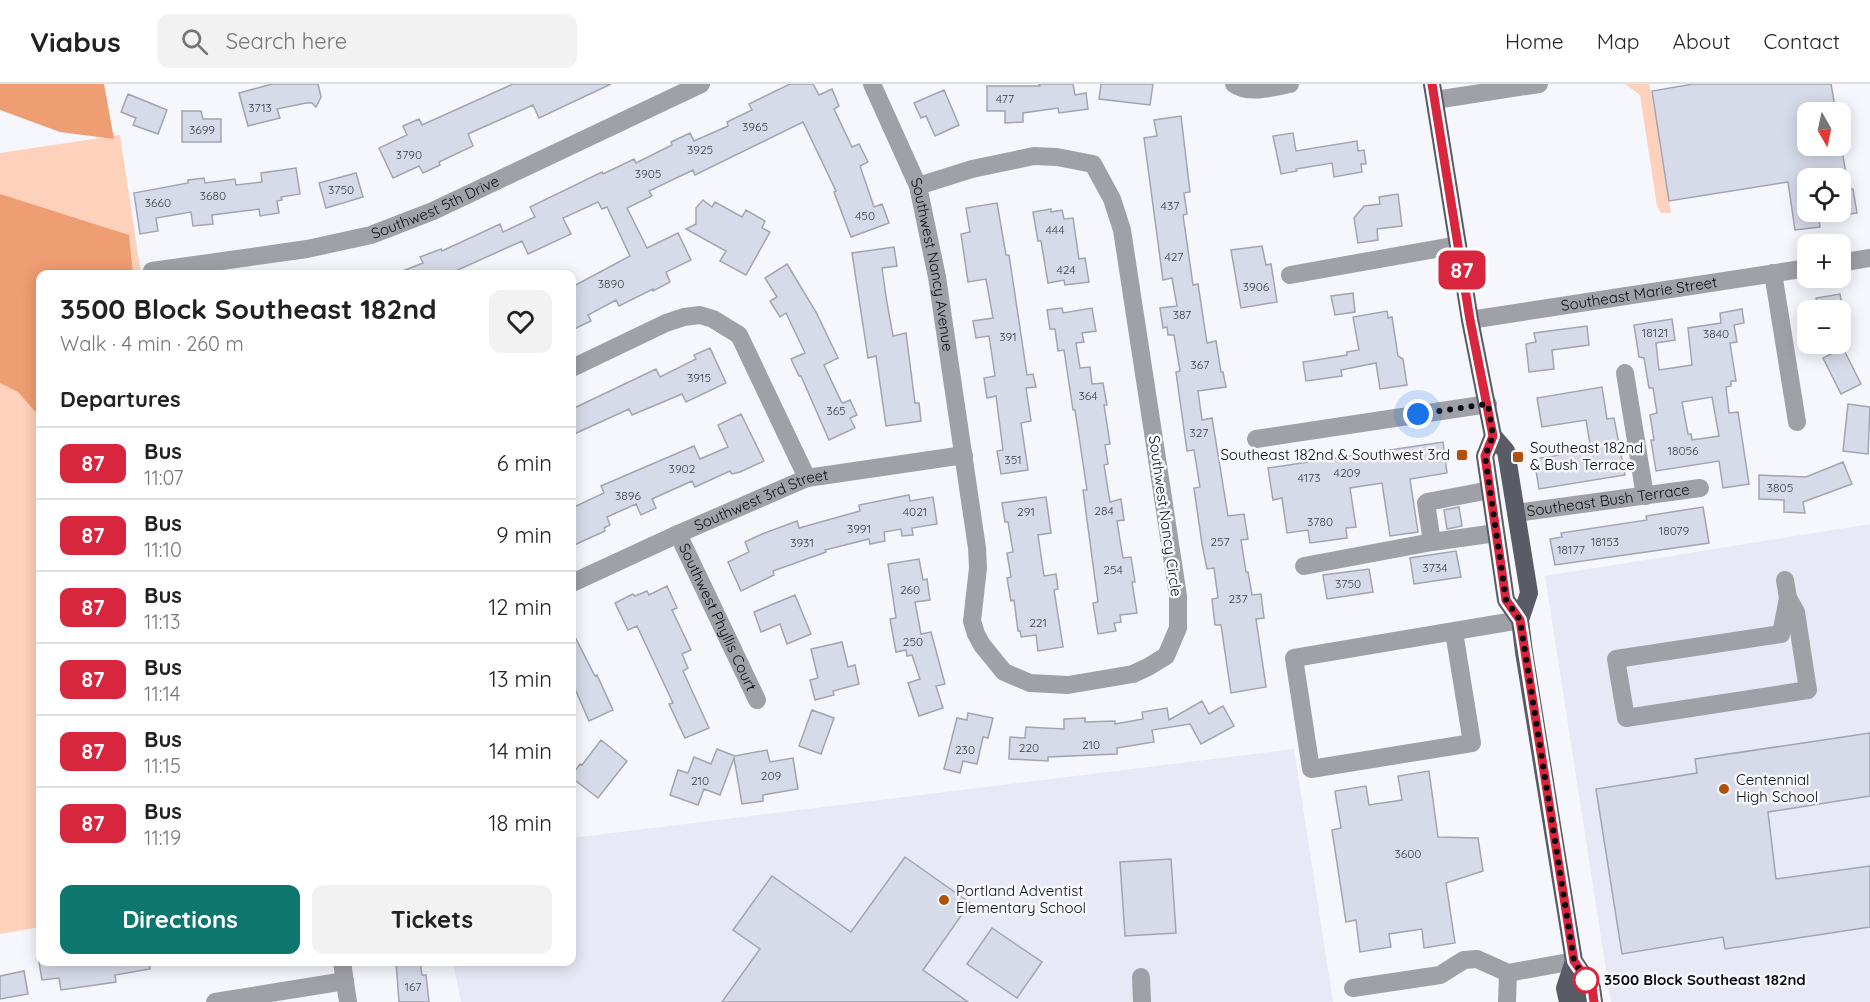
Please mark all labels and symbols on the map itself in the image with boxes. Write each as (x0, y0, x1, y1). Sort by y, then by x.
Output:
house number: 477 (996, 91, 1014, 106)
house number: 3713 (248, 100, 272, 115)
north arrow (1797, 102, 1851, 156)
house number: 3965 (742, 119, 768, 134)
house number: 3699 (189, 122, 215, 137)
house number: 3925 (687, 142, 713, 157)
house number: 3790 (396, 147, 422, 162)
house number: 3905 (635, 166, 661, 181)
street label: Southwest 5th Drive (368, 171, 502, 243)
street label: Southwest Nancy Avenue (907, 175, 958, 353)
house number: 3750 (328, 182, 354, 197)
house number: 3680 (200, 188, 226, 203)
house number: 3660 (145, 195, 171, 210)
house number: 437 (1161, 198, 1179, 213)
house number: 450 (855, 208, 875, 223)
house number: 444 (1046, 222, 1064, 237)
house number: 427 (1165, 249, 1183, 264)
line badge: 87 (1435, 250, 1489, 290)
house number: 424 (1056, 262, 1076, 277)
street label: Southeast Marie Street (1560, 272, 1718, 315)
house number: 3890 (598, 276, 624, 291)
house number: 3906 (1243, 279, 1270, 294)
house number: 387 (1173, 307, 1191, 322)
house number: 18121 (1642, 325, 1668, 340)
house number: 3840 (1703, 326, 1729, 341)
house number: 391 (999, 329, 1017, 344)
house number: 367 (1191, 357, 1209, 372)
house number: 3915 (687, 370, 711, 385)
house number: 364 (1078, 388, 1098, 403)
your location (1403, 399, 1433, 429)
house number: 365 (826, 403, 846, 418)
house number: 327 (1190, 425, 1208, 440)
street label: Southwest Nancy Circle (1145, 434, 1186, 598)
place label: Southeast 182nd & Bush Terrace (1530, 438, 1643, 474)
house number: 18056 (1667, 443, 1699, 458)
place label: Southeast 182nd & Southwest 3rd (1220, 445, 1450, 464)
marker: Southeast 182nd & Southwest 3rd (1455, 448, 1469, 462)
marker: Southeast 182nd & Bush Terrace (1511, 450, 1525, 464)
house number: 351 (1004, 452, 1022, 467)
house number: 3902 (669, 461, 696, 476)
street label: Southwest 3rd Street (691, 465, 829, 535)
house number: 4209 (1334, 465, 1361, 480)
house number: 4173 (1297, 470, 1321, 485)
street label: Southeast Bush Terrace (1526, 480, 1691, 520)
house number: 3805 (1767, 480, 1793, 495)
house number: 3896 (615, 488, 642, 503)
house number: 284 (1094, 503, 1114, 518)
house number: 4021 (903, 504, 927, 519)
house number: 291 (1017, 504, 1035, 519)
house number: 3780 (1307, 514, 1333, 529)
house number: 3991 (847, 521, 871, 536)
house number: 18079 (1659, 523, 1689, 538)
house number: 257 (1210, 534, 1230, 549)
house number: 18153 (1591, 534, 1619, 549)
house number: 3931 (790, 535, 814, 550)
street label: Southwest Phyllis Court (675, 540, 761, 694)
house number: 18177 (1557, 542, 1585, 557)
house number: 3734 (1422, 560, 1448, 575)
house number: 254 (1103, 562, 1123, 577)
house number: 3750 (1335, 576, 1361, 591)
house number: 260 (900, 582, 920, 597)
house number: 237 (1228, 591, 1248, 606)
house number: 221 (1029, 615, 1047, 630)
house number: 250 (903, 634, 923, 649)
house number: 210 (1082, 737, 1100, 752)
house number: 220 (1019, 740, 1039, 755)
house number: 230 (955, 742, 975, 757)
house number: 209 (761, 768, 782, 783)
place label: Centennial High School (1736, 770, 1818, 806)
house number: 210 (691, 773, 709, 788)
marker: Centennial High School (1717, 782, 1731, 796)
house number: 3600 (1394, 846, 1422, 861)
place label: Portland Adventist Elementary School (956, 881, 1086, 917)
marker: Portland Adventist Elementary School (937, 893, 951, 907)
marker: 3500 Block Southeast 182nd (1573, 967, 1599, 993)
place label: 3500 Block Southeast 182nd (1604, 970, 1806, 989)
house number: 167 (404, 979, 422, 994)

